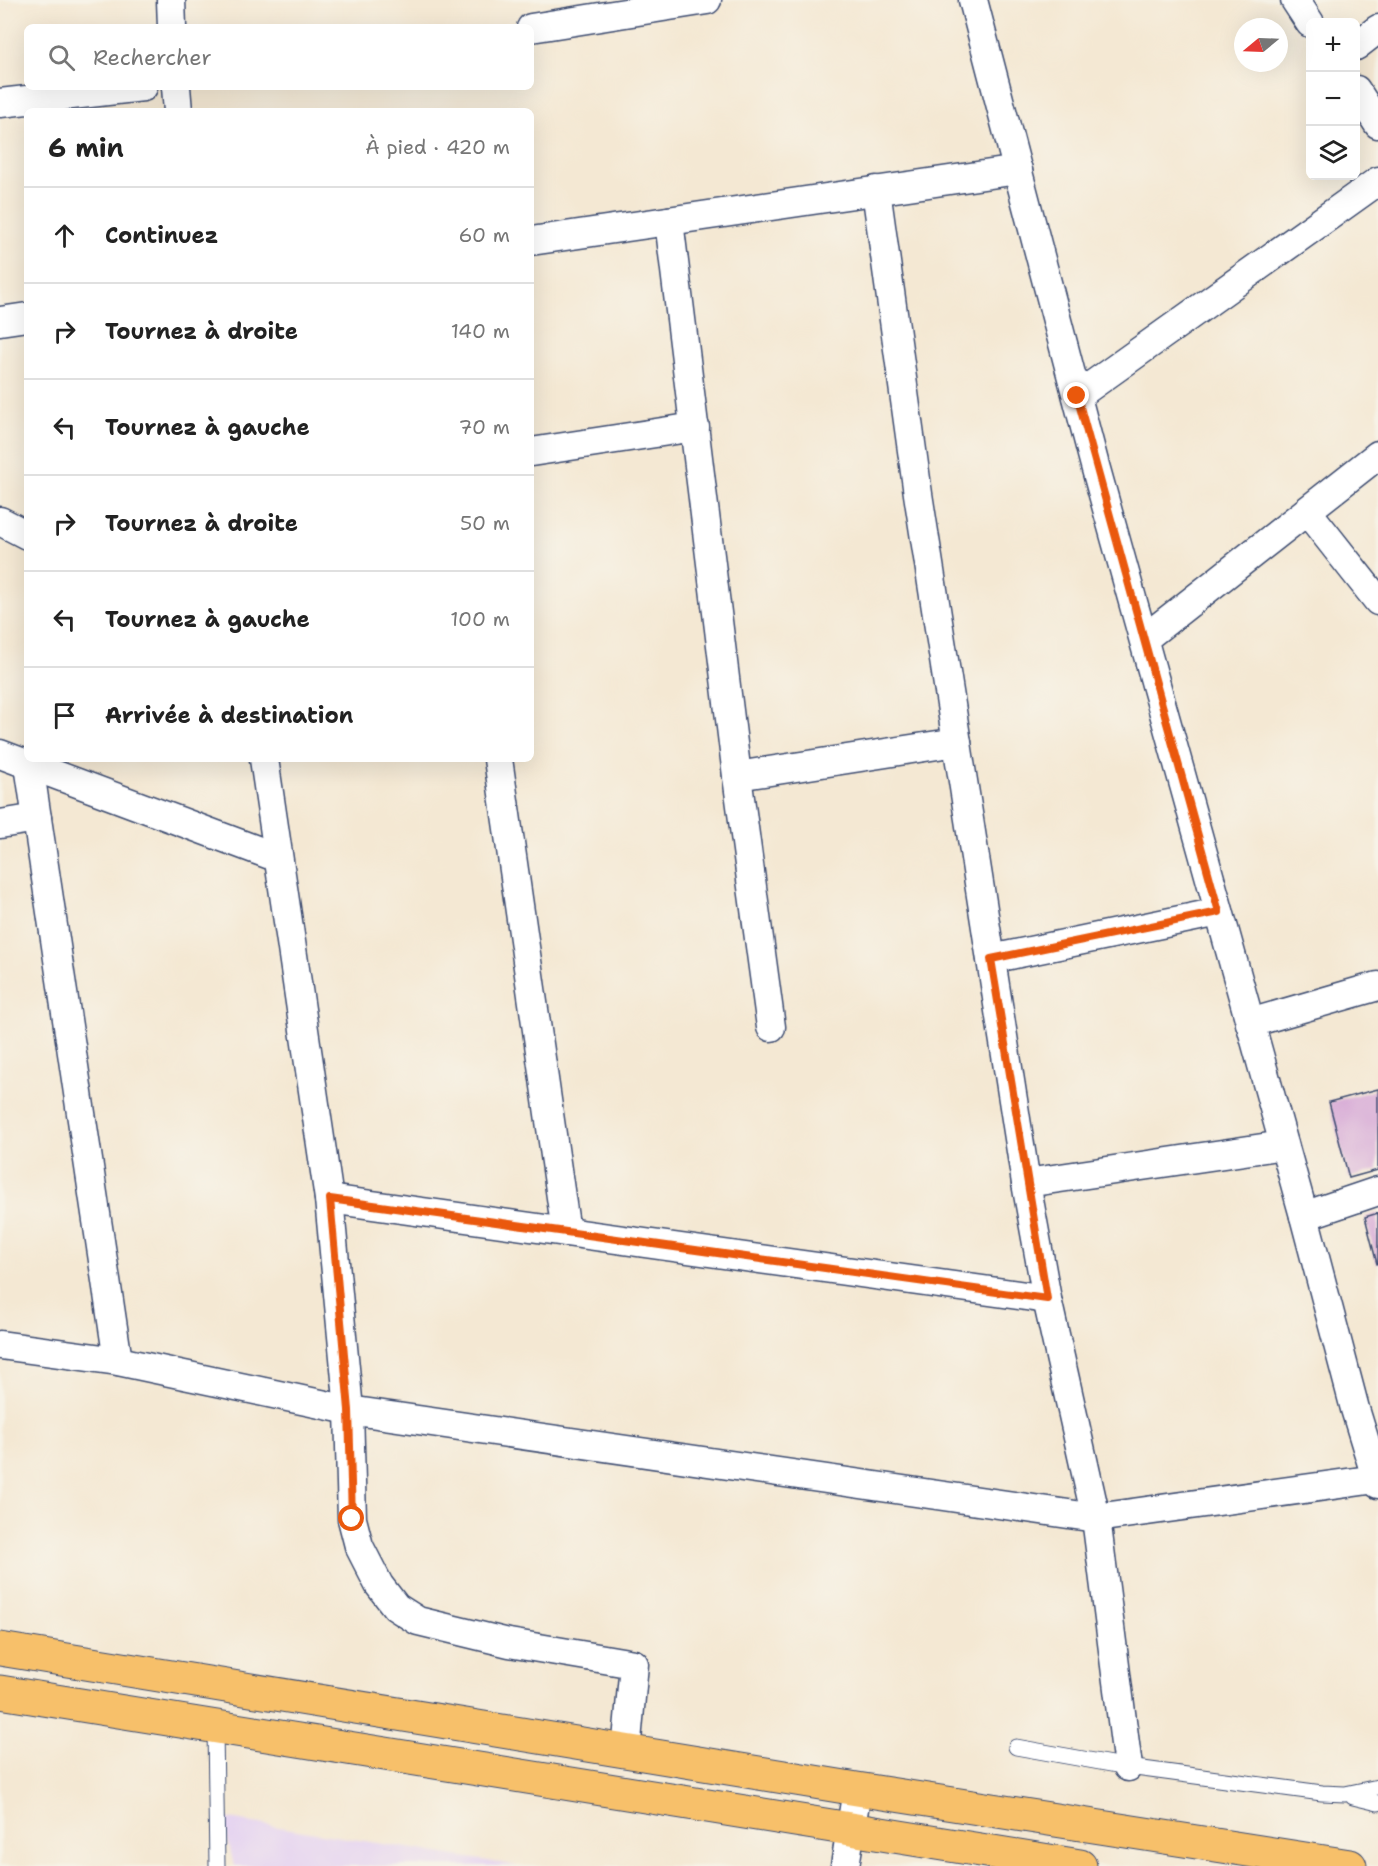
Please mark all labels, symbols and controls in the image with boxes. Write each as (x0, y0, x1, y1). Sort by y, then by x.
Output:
north arrow (1234, 18, 1288, 72)
map controls (1306, 18, 1360, 180)
button: + (1306, 18, 1360, 72)
search box (24, 24, 534, 90)
icon: search (45, 41, 78, 74)
text: Rechercher (93, 43, 212, 72)
button: − (1306, 72, 1360, 126)
button: layers (1306, 126, 1360, 180)
text: 6 min (48, 130, 124, 165)
text: À pied · 420 m (365, 134, 510, 160)
icon: ahead (48, 219, 81, 252)
text: Continuez (105, 221, 218, 250)
text: 60 m (458, 222, 510, 248)
icon: right (48, 315, 81, 348)
text: Tournez à droite (105, 317, 298, 346)
text: 140 m (451, 318, 510, 344)
route end (1063, 382, 1089, 408)
icon: left (48, 411, 81, 444)
text: Tournez à gauche (105, 413, 310, 442)
text: 70 m (458, 414, 510, 440)
icon: right (48, 507, 81, 540)
text: Tournez à droite (105, 509, 298, 538)
text: 50 m (460, 510, 510, 536)
icon: left (48, 603, 81, 636)
text: Tournez à gauche (105, 605, 310, 634)
text: 100 m (450, 606, 510, 632)
icon: arrive (48, 699, 81, 732)
text: Arrivée à destination (105, 701, 353, 730)
route start (338, 1505, 364, 1531)

